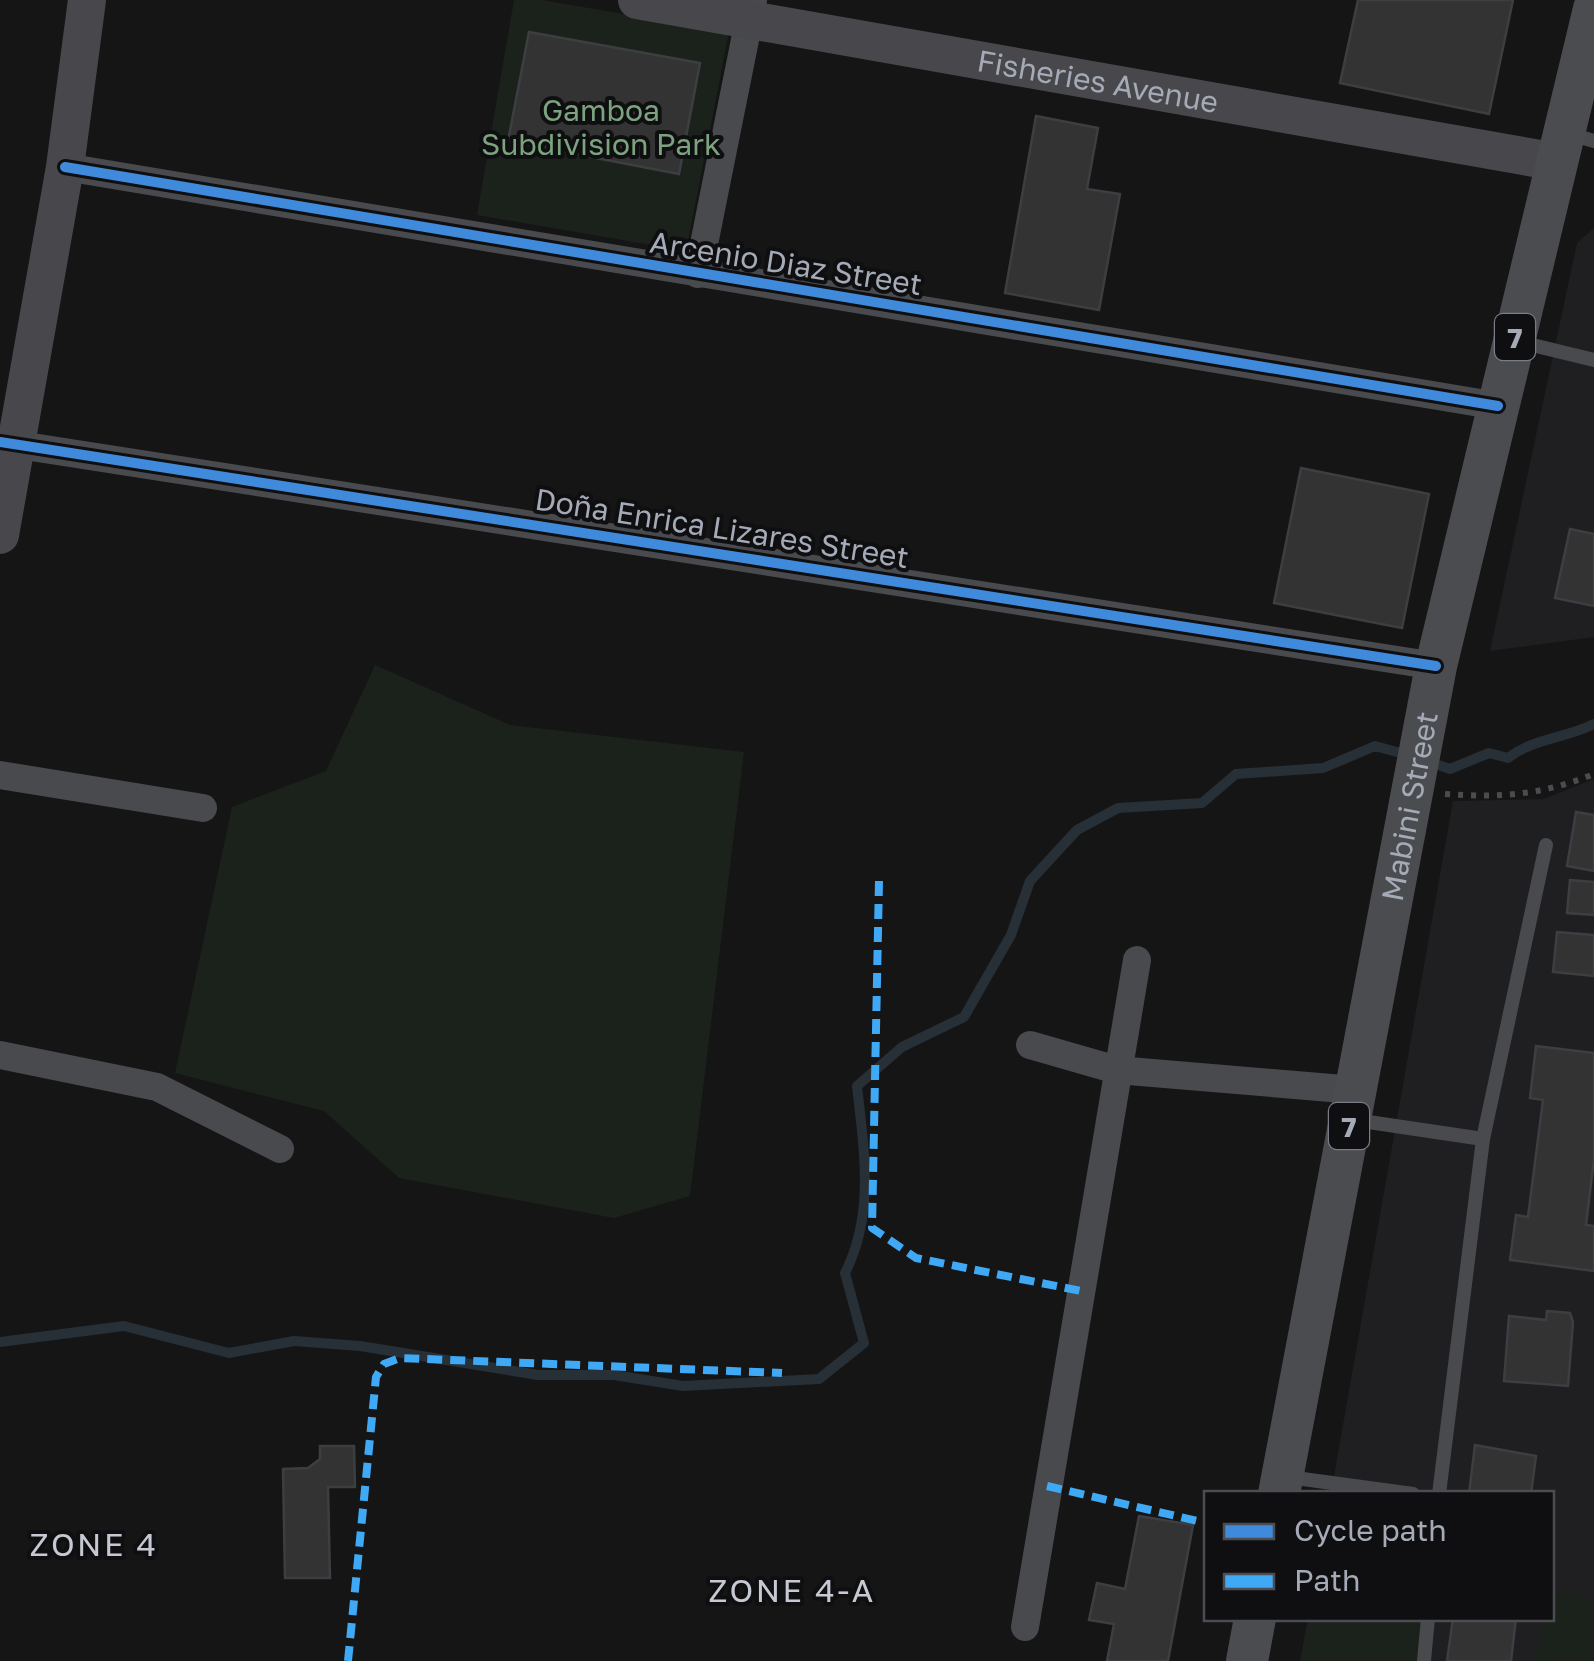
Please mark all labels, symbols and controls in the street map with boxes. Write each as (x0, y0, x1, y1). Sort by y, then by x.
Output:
street label: Fisheries Avenue (975, 42, 1221, 120)
park label: Gamboa Subdivision Park (481, 92, 721, 162)
street label: Arcenio Diaz Street (647, 224, 925, 302)
road number: 7 (1495, 314, 1535, 360)
street label: Doña Enrica Lizares Street (533, 481, 911, 575)
street label: Mabini Street (1374, 709, 1445, 904)
road number: 7 (1329, 1103, 1369, 1149)
legend (1204, 1491, 1554, 1621)
text: Cycle path (1294, 1512, 1447, 1548)
district label: ZONE 4 (30, 1525, 158, 1563)
text: Path (1294, 1562, 1360, 1598)
district label: ZONE 4-A (708, 1571, 876, 1609)

